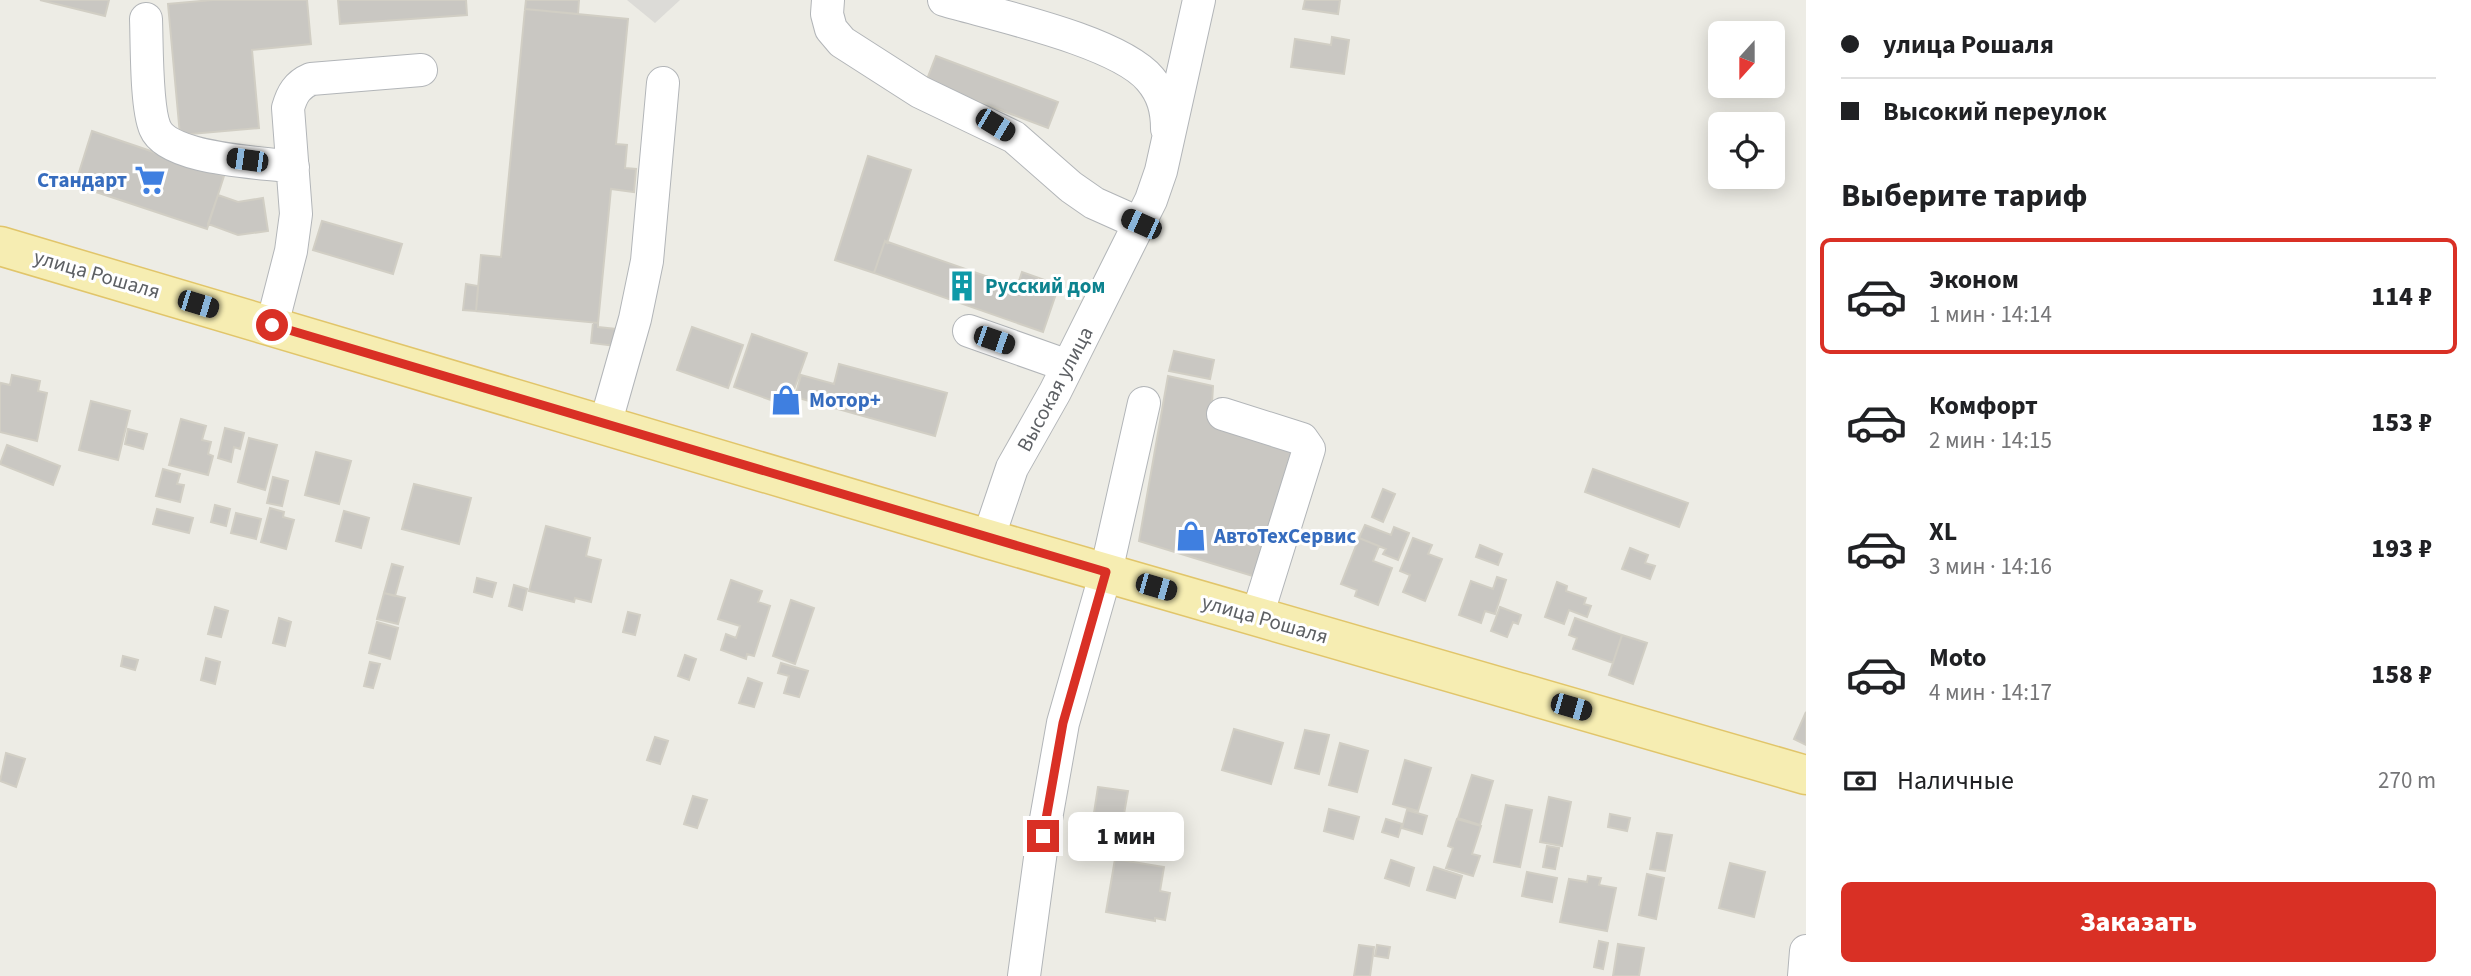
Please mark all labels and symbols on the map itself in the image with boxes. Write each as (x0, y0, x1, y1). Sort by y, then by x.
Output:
north arrow (1708, 21, 1785, 98)
car (972, 105, 1019, 145)
car (225, 147, 270, 173)
supermarket icon: Стандарт (133, 163, 167, 197)
place label: Стандарт (37, 165, 127, 195)
car (1118, 206, 1165, 242)
street label: улица Рошаля (30, 242, 164, 306)
building icon: Русский дом (945, 269, 979, 303)
place label: Русский дом (985, 271, 1105, 301)
car (175, 288, 222, 320)
route start (256, 309, 288, 341)
street label: Высокая улица (1009, 321, 1101, 457)
car (971, 323, 1018, 357)
shop icon: Мотор+ (769, 383, 803, 417)
place label: Мотор+ (809, 385, 881, 415)
shop icon: АвтоТехСервис (1174, 519, 1208, 553)
place label: АвтоТехСервис (1213, 521, 1357, 551)
car (1133, 571, 1180, 603)
street label: улица Рошаля (1198, 587, 1332, 651)
car (1548, 691, 1595, 723)
callout: 1 мин (1068, 812, 1183, 860)
route end (1027, 820, 1059, 852)

